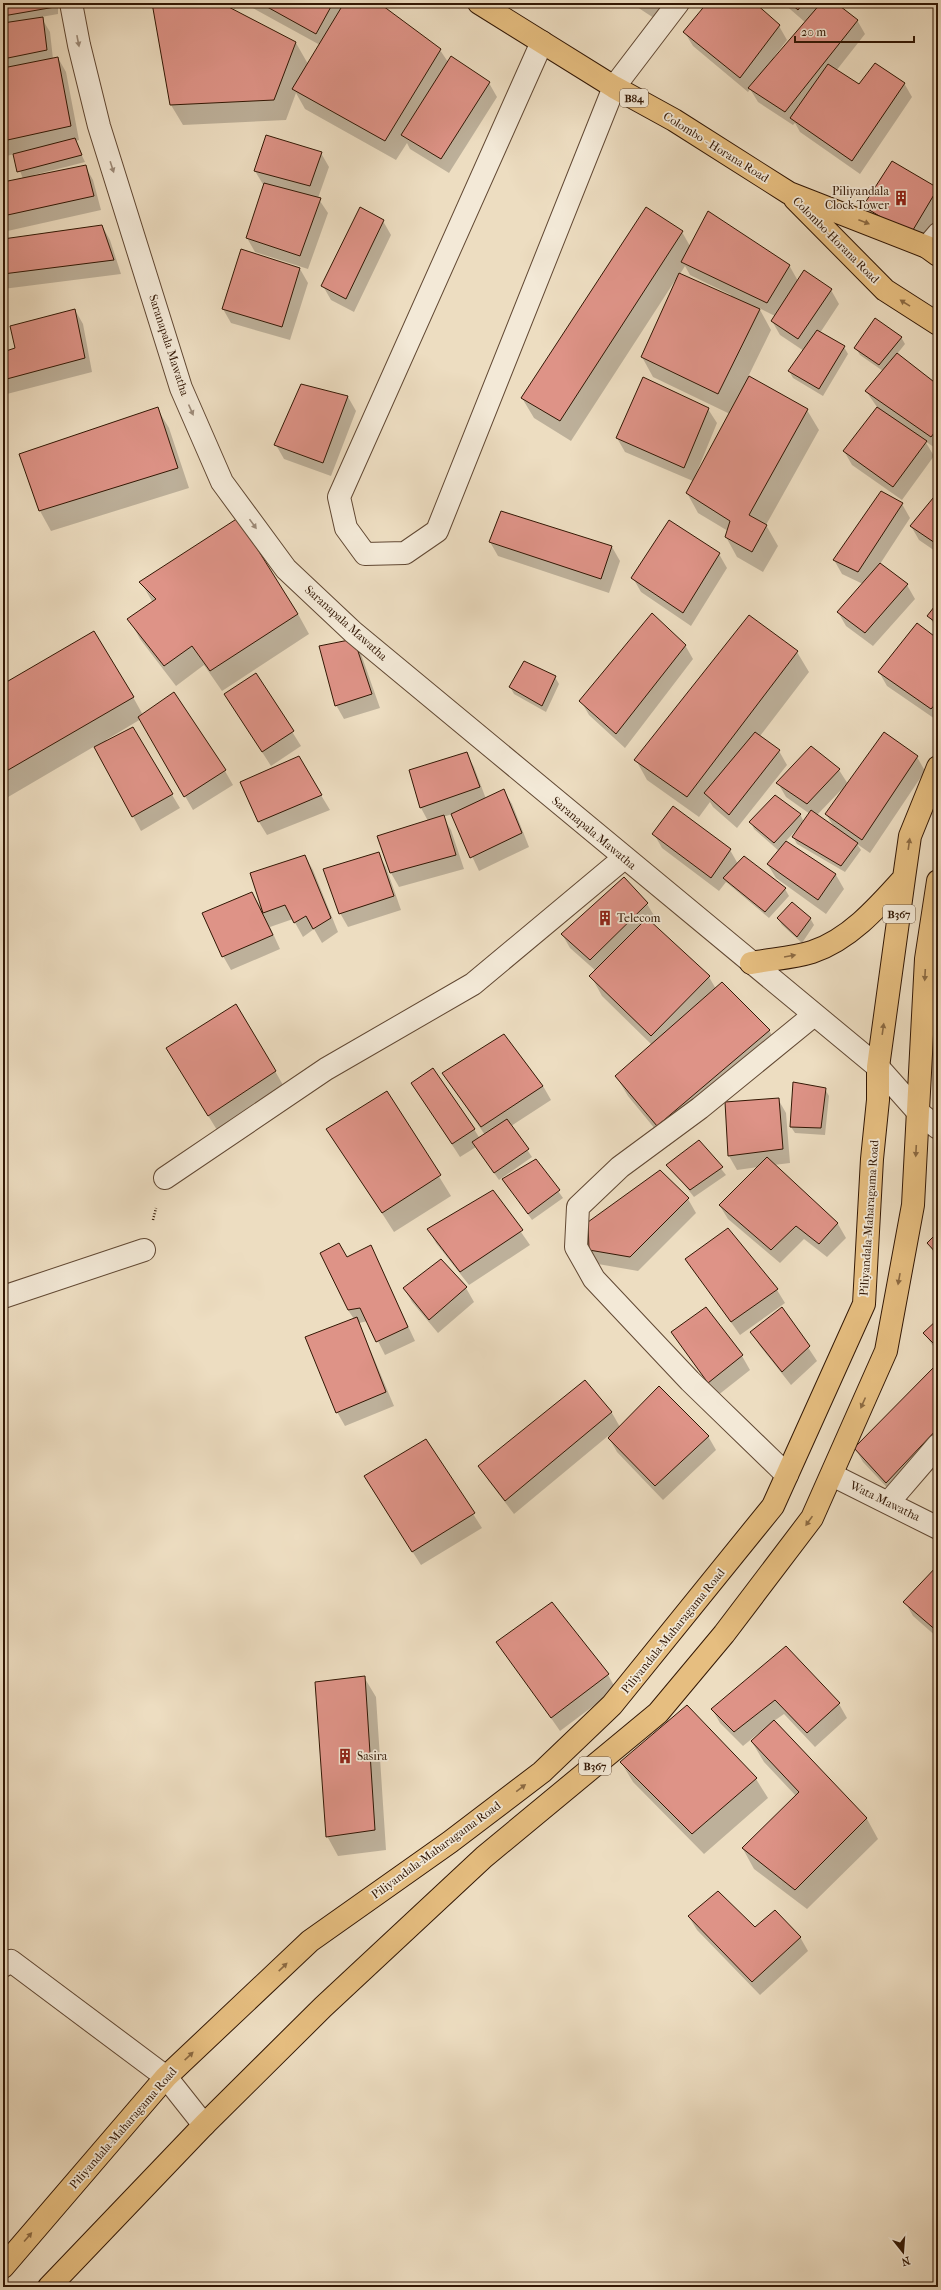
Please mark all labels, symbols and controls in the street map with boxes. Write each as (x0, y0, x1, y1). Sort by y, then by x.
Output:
scale bar (795, 18, 914, 44)
text: 20 m (801, 25, 826, 39)
one-way arrow (75, 35, 81, 48)
road number: B84 (620, 89, 648, 107)
street label: Colombo - Horana Road (661, 109, 772, 185)
one-way arrow (109, 161, 115, 173)
place label: Piliyandala Clock Tower (825, 184, 890, 212)
building icon: Piliyandala Clock Tower (892, 189, 910, 207)
street label: Colombo-Horana Road (790, 194, 882, 286)
one-way arrow (858, 220, 870, 226)
street label: Saranapala Mawatha (146, 293, 192, 398)
one-way arrow (899, 299, 911, 306)
one-way arrow (188, 405, 194, 416)
one-way arrow (249, 518, 257, 529)
street label: Saranapala Mawatha (302, 582, 390, 664)
street label: Saranapala Mawatha (549, 794, 639, 873)
one-way arrow (906, 838, 912, 850)
road number: B367 (883, 905, 915, 923)
building icon: Telecom (596, 909, 614, 927)
place label: Telecom (617, 911, 660, 925)
one-way arrow (783, 953, 796, 959)
one-way arrow (922, 969, 928, 982)
one-way arrow (880, 1022, 886, 1035)
street label: Piliyandala-Maharagama Road (857, 1139, 881, 1297)
one-way arrow (913, 1145, 919, 1158)
one-way arrow (896, 1273, 902, 1286)
one-way arrow (860, 1398, 866, 1410)
street label: Wata Mawatha (847, 1478, 923, 1524)
one-way arrow (805, 1516, 813, 1527)
street label: Piliyandala-Maharagama Road (618, 1565, 728, 1696)
building icon: Sasira (336, 1747, 354, 1765)
place label: Sasira (357, 1749, 388, 1763)
road number: B367 (579, 1757, 611, 1775)
one-way arrow (515, 1784, 526, 1792)
street label: Piliyandala-Maharagama Road (369, 1798, 504, 1902)
one-way arrow (278, 1962, 288, 1972)
one-way arrow (183, 2052, 194, 2061)
street label: Piliyandala-Maharagama Road (66, 2064, 180, 2192)
one-way arrow (24, 2232, 33, 2243)
north arrow (883, 2232, 923, 2272)
text: N (899, 2254, 912, 2269)

